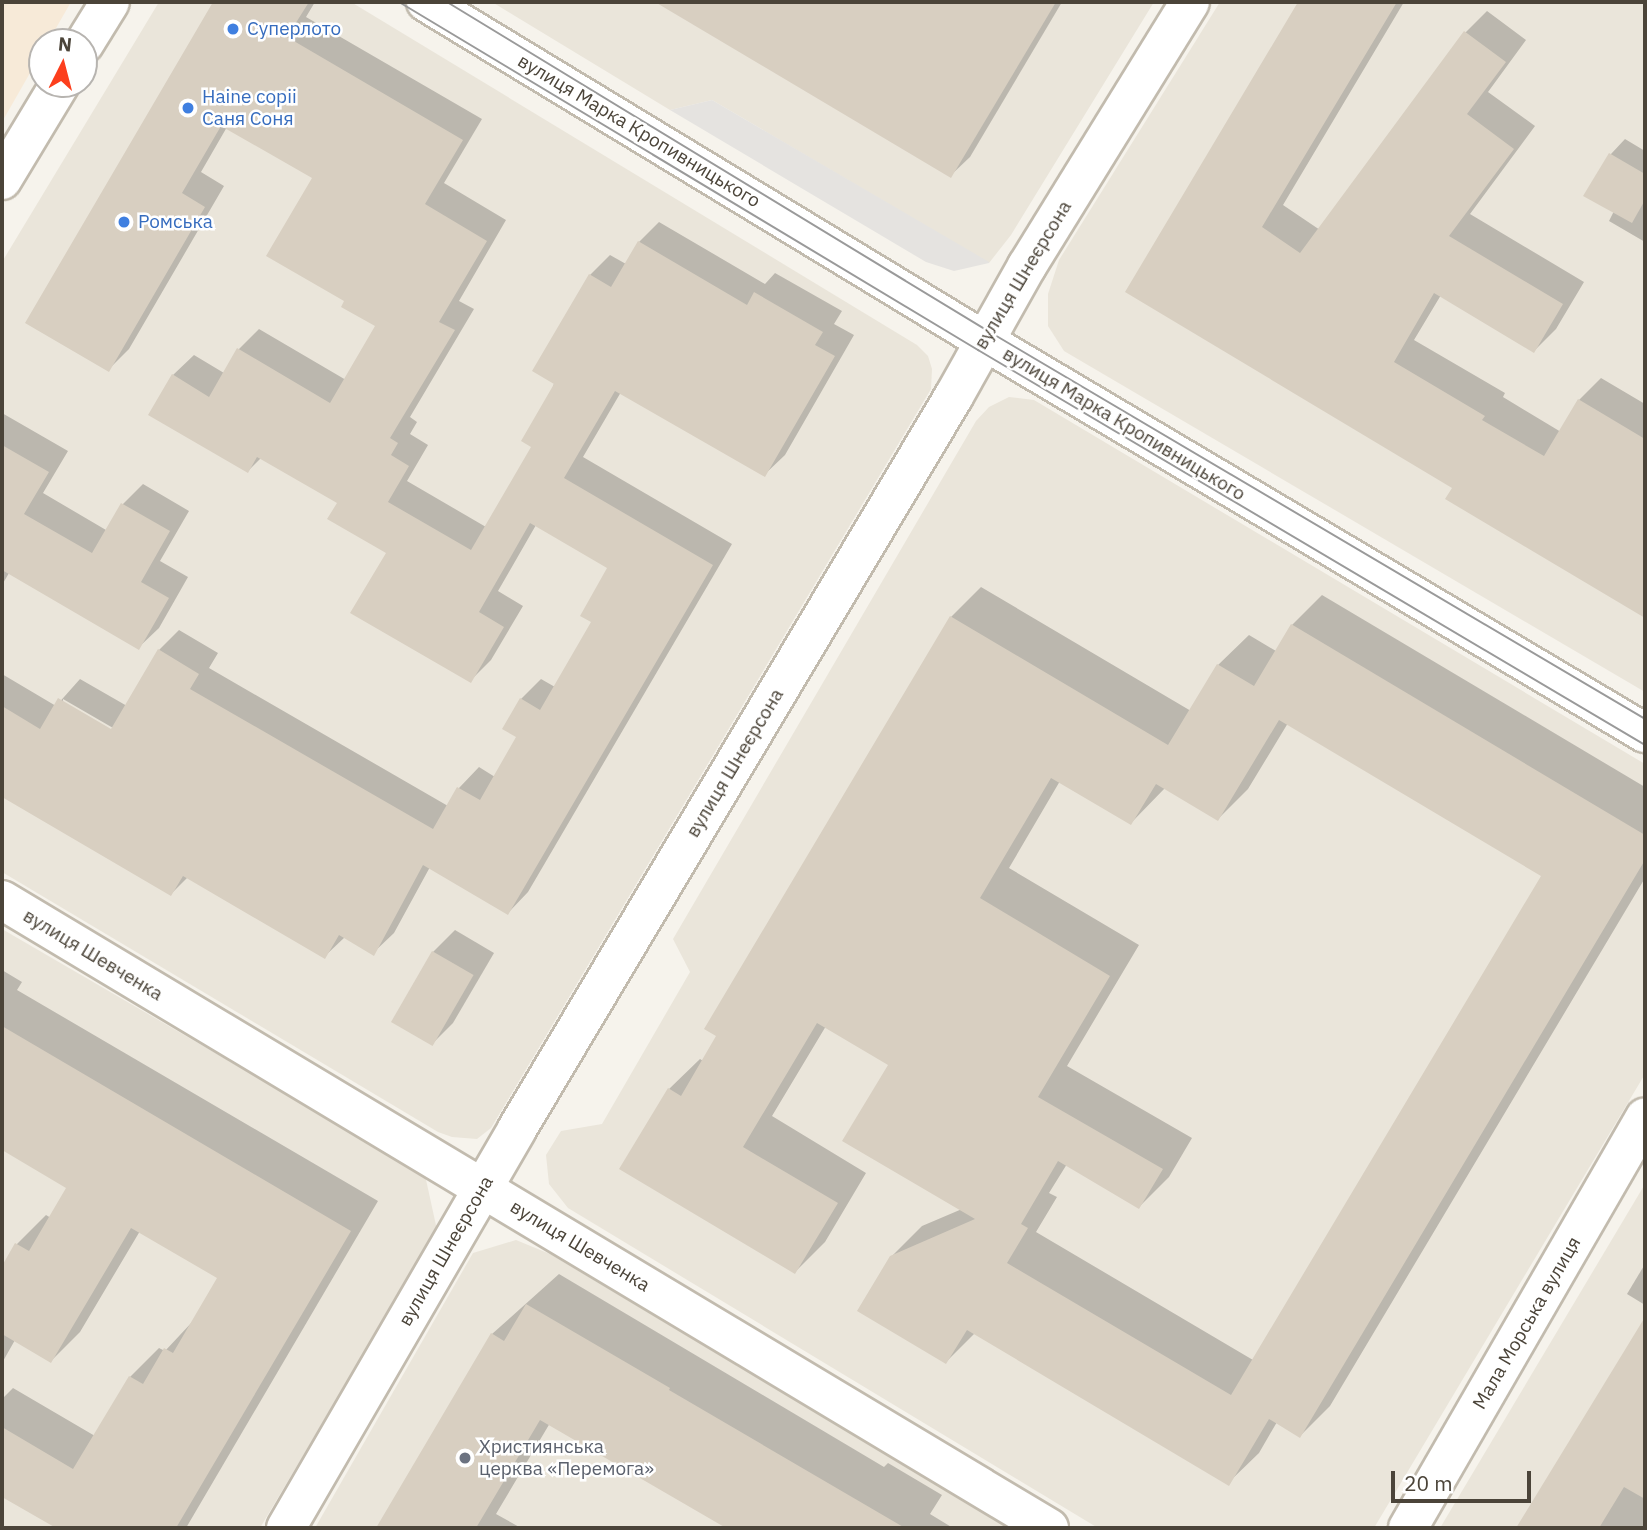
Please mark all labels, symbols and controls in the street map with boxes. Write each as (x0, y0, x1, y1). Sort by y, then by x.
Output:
place label: Суперлото (247, 18, 341, 40)
marker: Суперлото (225, 21, 241, 37)
north arrow (28, 28, 98, 98)
text: N (57, 31, 73, 57)
street label: вулиця Марка Кропивницького (514, 49, 764, 213)
place label: Haine copii Саня Соня (202, 86, 297, 130)
marker: Haine copii Саня Соня (180, 100, 196, 116)
street label: вулиця Шнеєрсона (970, 196, 1076, 354)
place label: Ромська (138, 211, 213, 233)
marker: Ромська (116, 214, 132, 230)
street label: вулиця Марка Кропивницького (999, 342, 1249, 506)
street label: вулиця Шнеєрсона (682, 684, 788, 842)
street label: вулиця Шевченка (19, 904, 167, 1006)
street label: вулиця Шнеєрсона (394, 1172, 498, 1330)
street label: вулиця Шевченка (506, 1195, 654, 1297)
street label: Мала Морська вулиця (1468, 1233, 1586, 1413)
place label: Християнська церква «Перемога» (479, 1436, 654, 1480)
marker: Християнська церква «Перемога» (457, 1450, 473, 1466)
scale bar (1395, 1456, 1535, 1500)
text: 20 m (1404, 1469, 1453, 1497)

